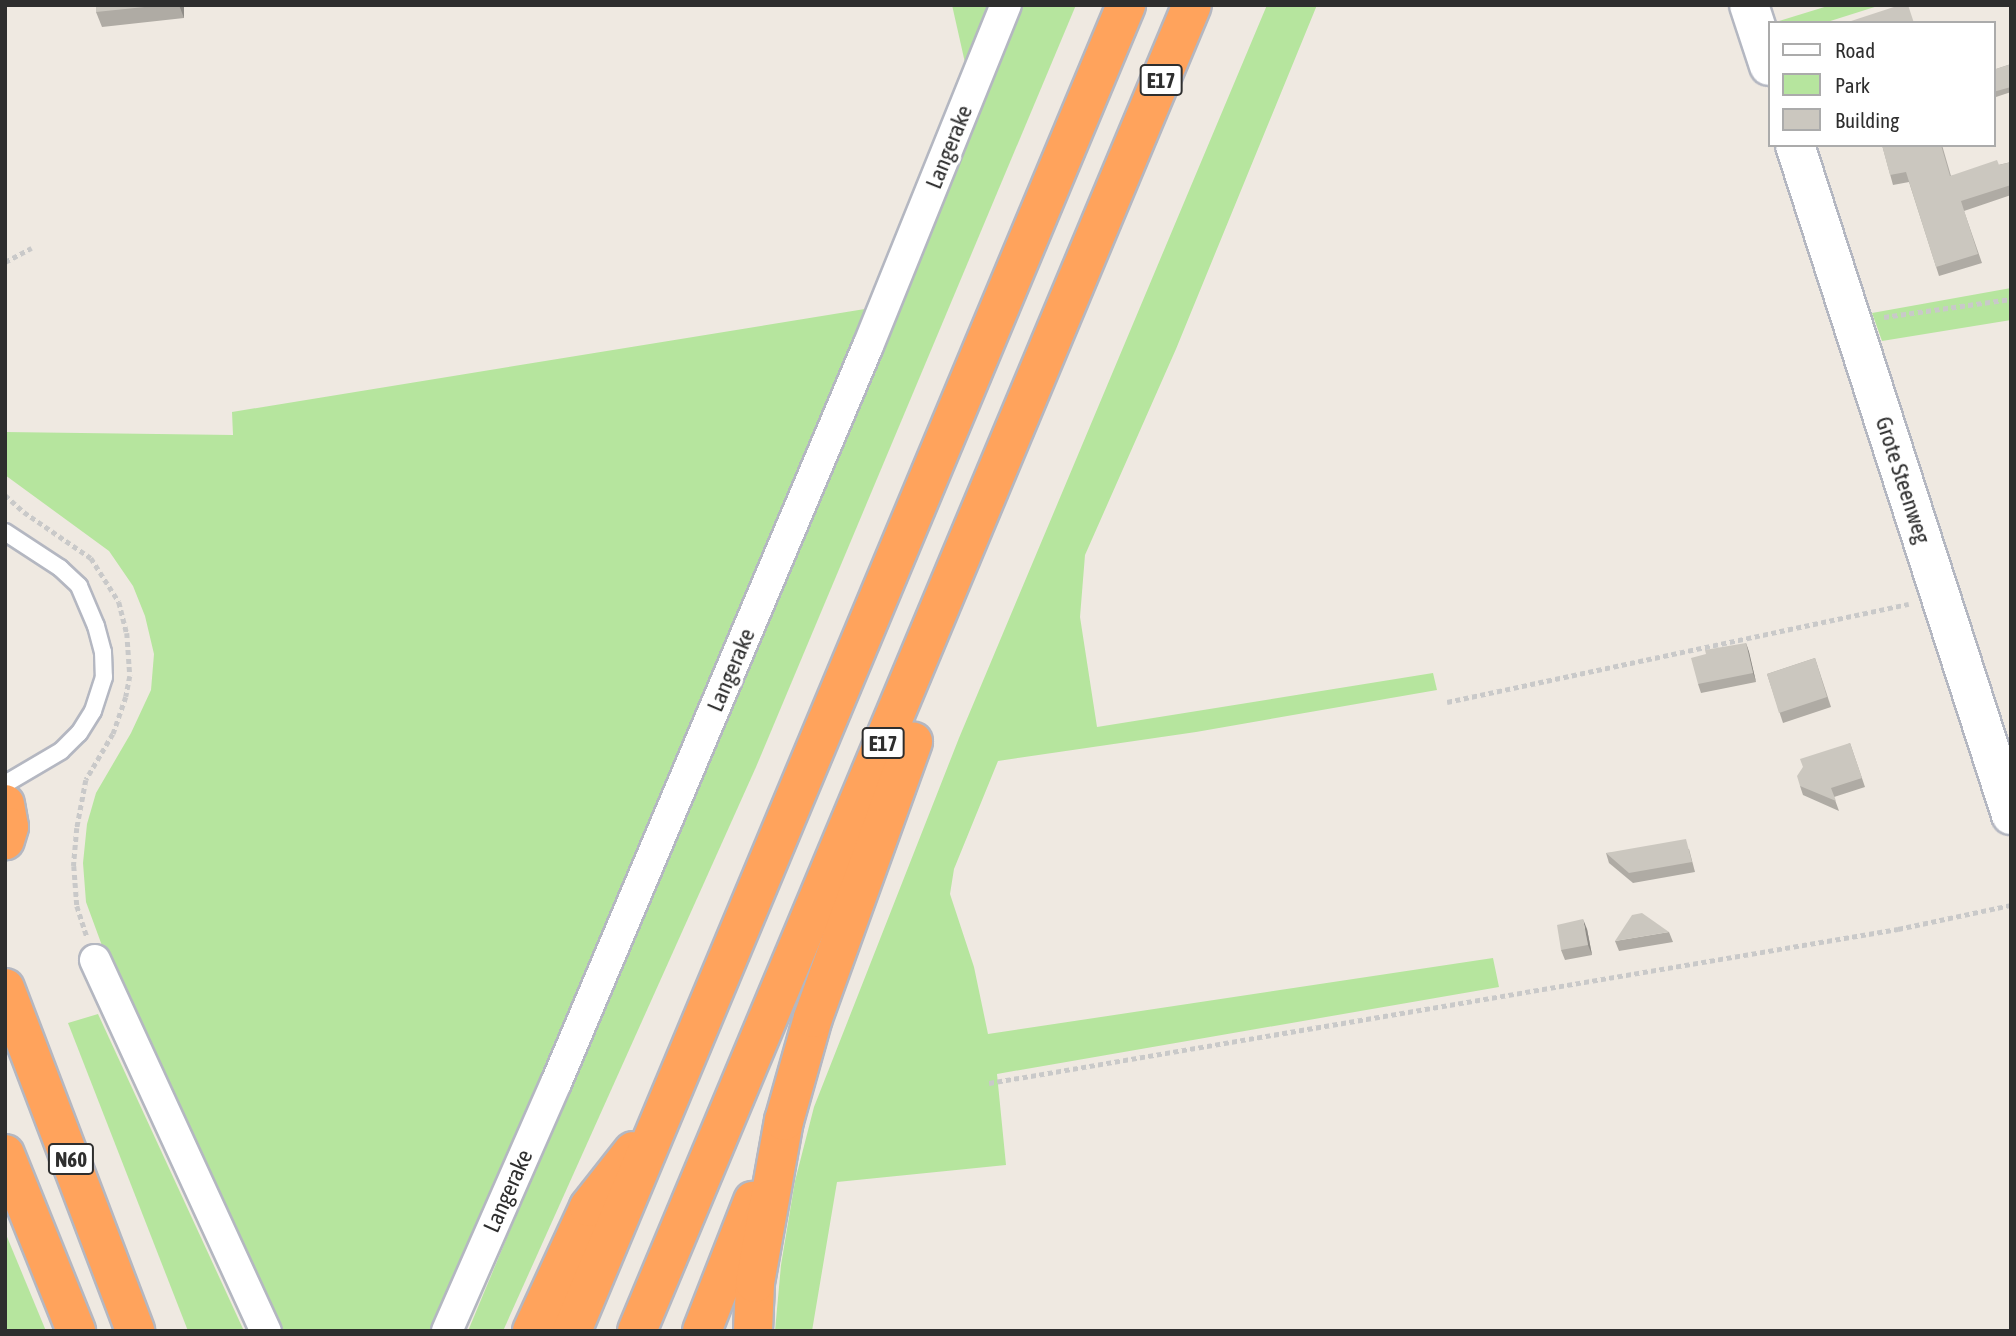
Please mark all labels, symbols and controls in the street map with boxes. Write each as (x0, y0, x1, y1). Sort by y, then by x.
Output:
legend (1768, 21, 1995, 147)
text: Road (1835, 38, 1875, 62)
road number: E17 (1138, 62, 1184, 98)
text: Park (1835, 73, 1870, 97)
street label: Langerake (920, 101, 978, 193)
text: Building (1835, 108, 1899, 132)
street label: Grote Steenweg (1870, 413, 1936, 547)
street label: Langerake (701, 624, 761, 716)
road number: E17 (860, 726, 906, 760)
road number: N60 (46, 1142, 96, 1176)
street label: Langerake (478, 1145, 538, 1237)

